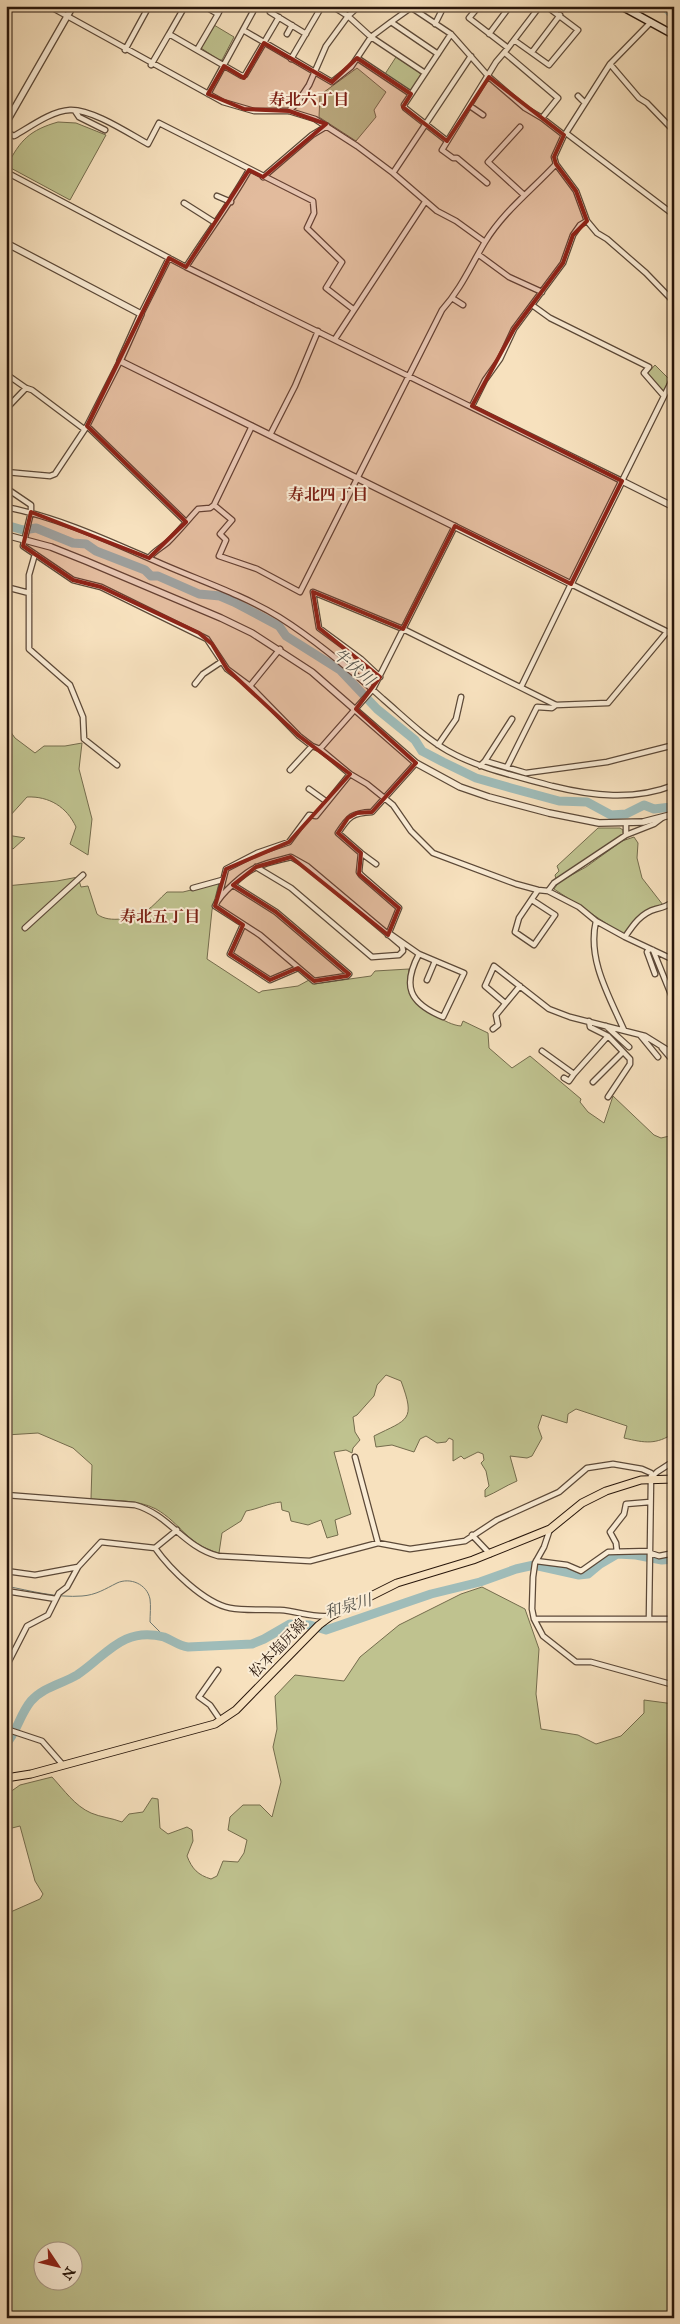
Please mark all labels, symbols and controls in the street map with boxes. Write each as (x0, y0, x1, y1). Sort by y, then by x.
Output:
district label: 寿北六丁目 (269, 90, 349, 109)
district label: 寿北四丁目 (288, 485, 368, 504)
water label: 牛伏川 (330, 644, 380, 691)
district label: 寿北五丁目 (120, 907, 200, 926)
water label: 和泉川 (322, 1590, 376, 1622)
street label: 松本塩尻線 (245, 1615, 311, 1681)
north arrow (32, 2242, 82, 2292)
text: N (58, 2263, 79, 2283)

